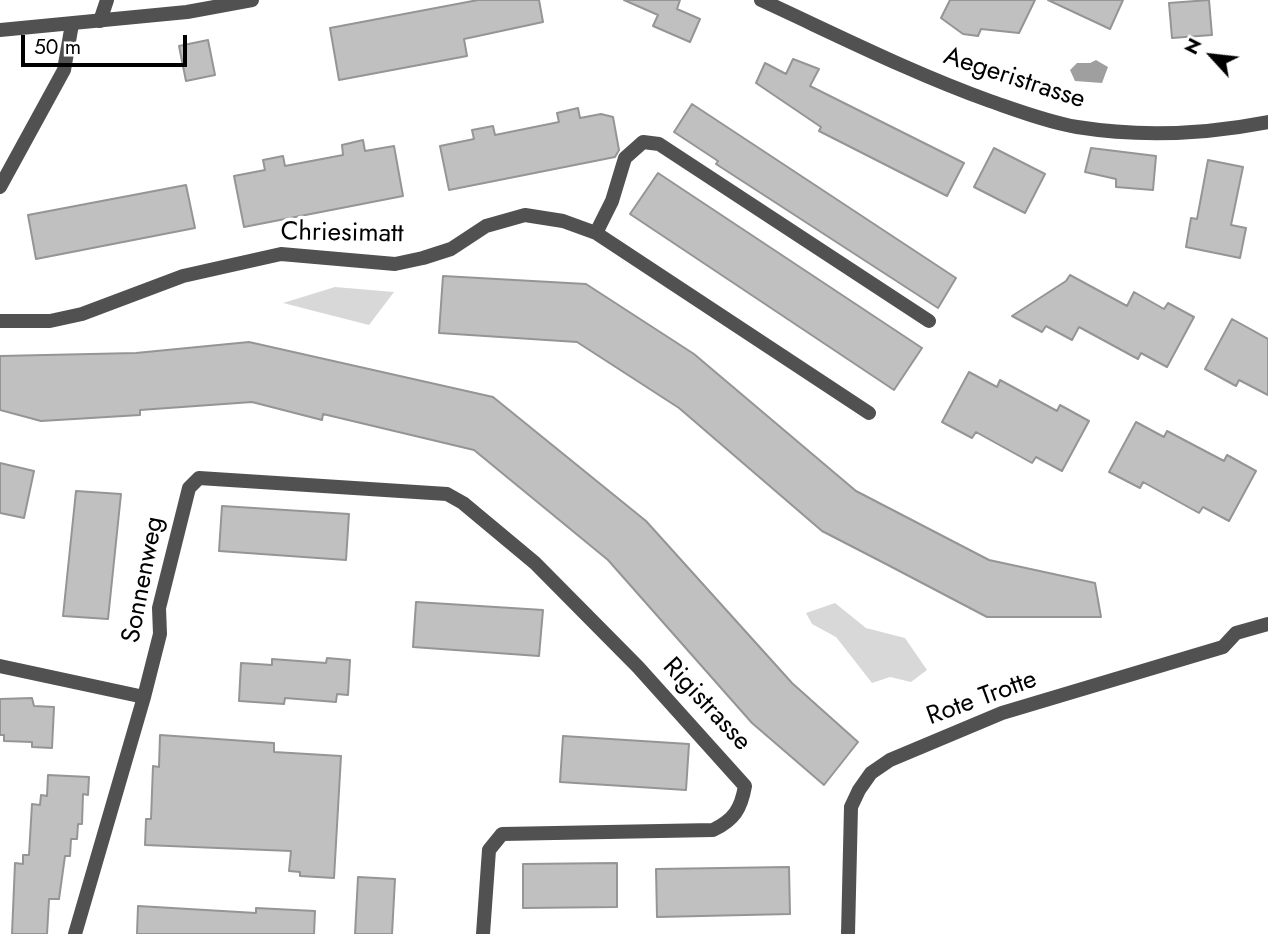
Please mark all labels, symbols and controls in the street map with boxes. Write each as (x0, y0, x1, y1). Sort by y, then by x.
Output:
scale bar (24, 21, 191, 65)
north arrow (1177, 21, 1247, 91)
text: 50 m (34, 32, 81, 62)
text: N (1177, 33, 1208, 59)
street label: Aegeristrasse (939, 41, 1089, 117)
street label: Chriesimatt (280, 217, 404, 251)
street label: Sonnenweg (116, 514, 172, 646)
street label: Rigistrasse (655, 652, 757, 758)
street label: Rote Trotte (923, 665, 1041, 733)

